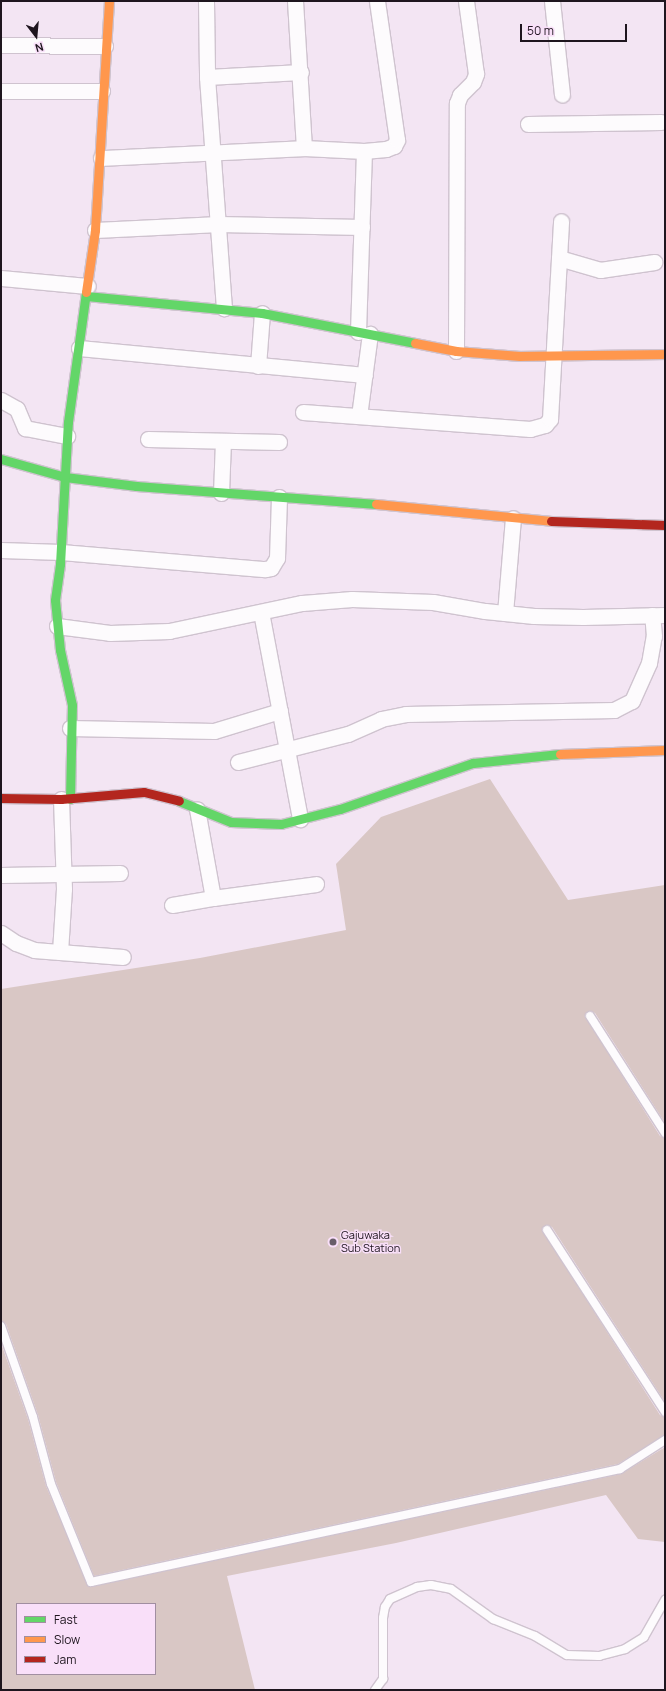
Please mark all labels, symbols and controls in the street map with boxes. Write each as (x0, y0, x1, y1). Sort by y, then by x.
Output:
north arrow (16, 16, 56, 56)
scale bar (522, 16, 629, 42)
text: 50 m (527, 22, 554, 39)
text: N (34, 40, 45, 56)
place label: Gajuwaka Sub Station (341, 1229, 400, 1255)
marker: Gajuwaka Sub Station (328, 1237, 338, 1247)
legend (16, 1603, 156, 1675)
text: Fast (54, 1611, 78, 1628)
text: Slow (54, 1631, 80, 1648)
text: Jam (54, 1651, 76, 1668)

